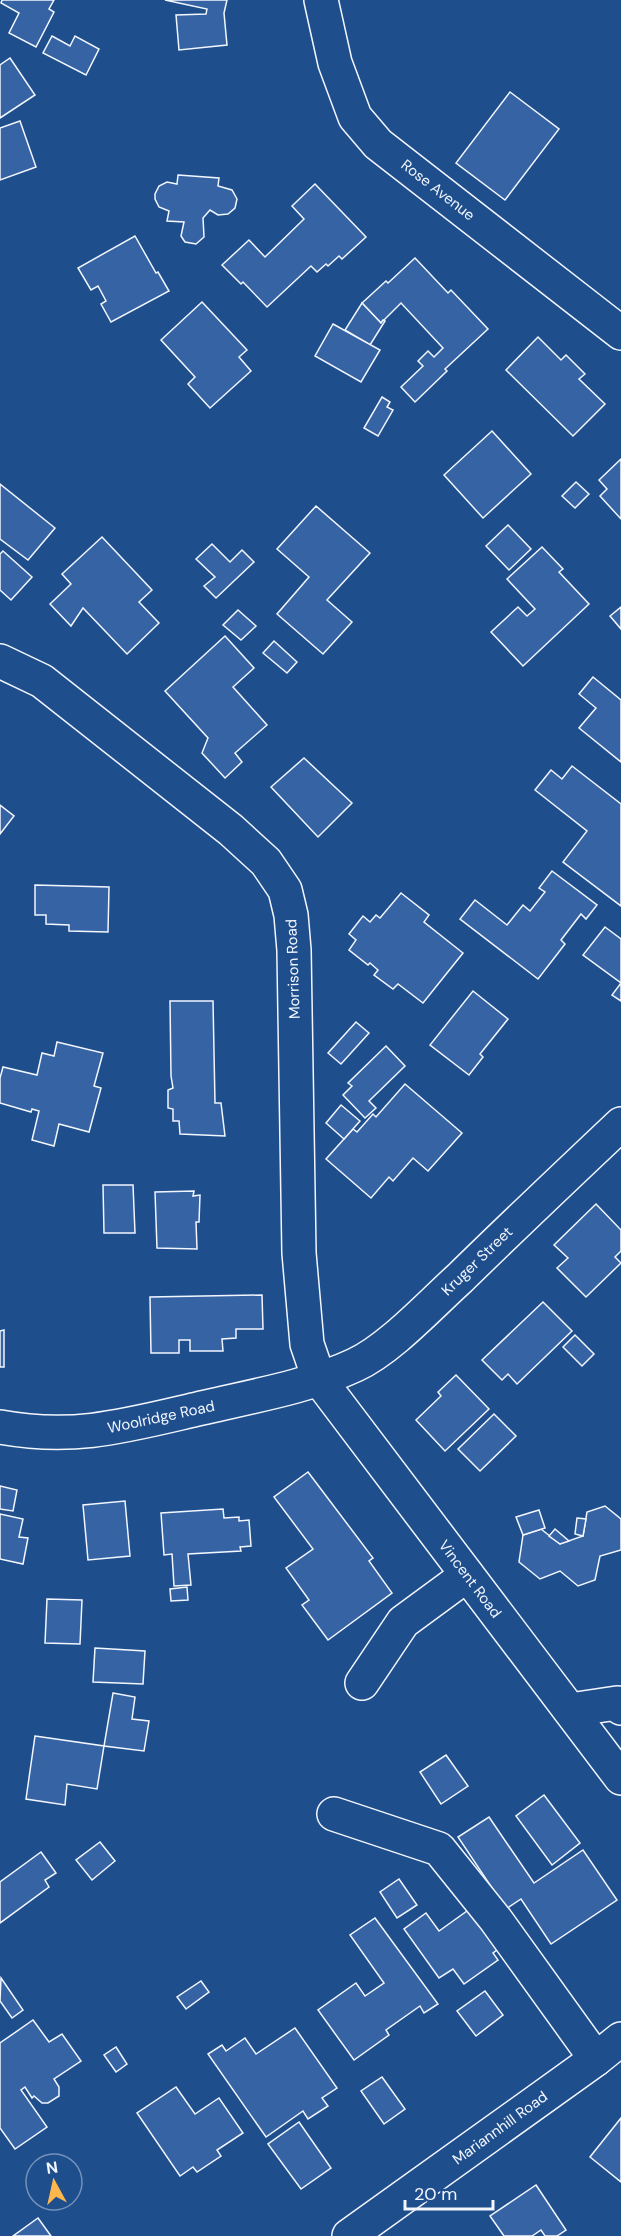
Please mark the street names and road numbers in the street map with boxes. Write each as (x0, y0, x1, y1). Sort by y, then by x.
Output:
street label: Rose Avenue (397, 155, 479, 225)
street label: Morrison Road (281, 919, 305, 1019)
street label: Kruger Street (437, 1222, 517, 1300)
street label: Woolridge Road (106, 1396, 216, 1438)
street label: Vincent Road (434, 1536, 506, 1622)
street label: Mariannhill Road (448, 2087, 552, 2169)

